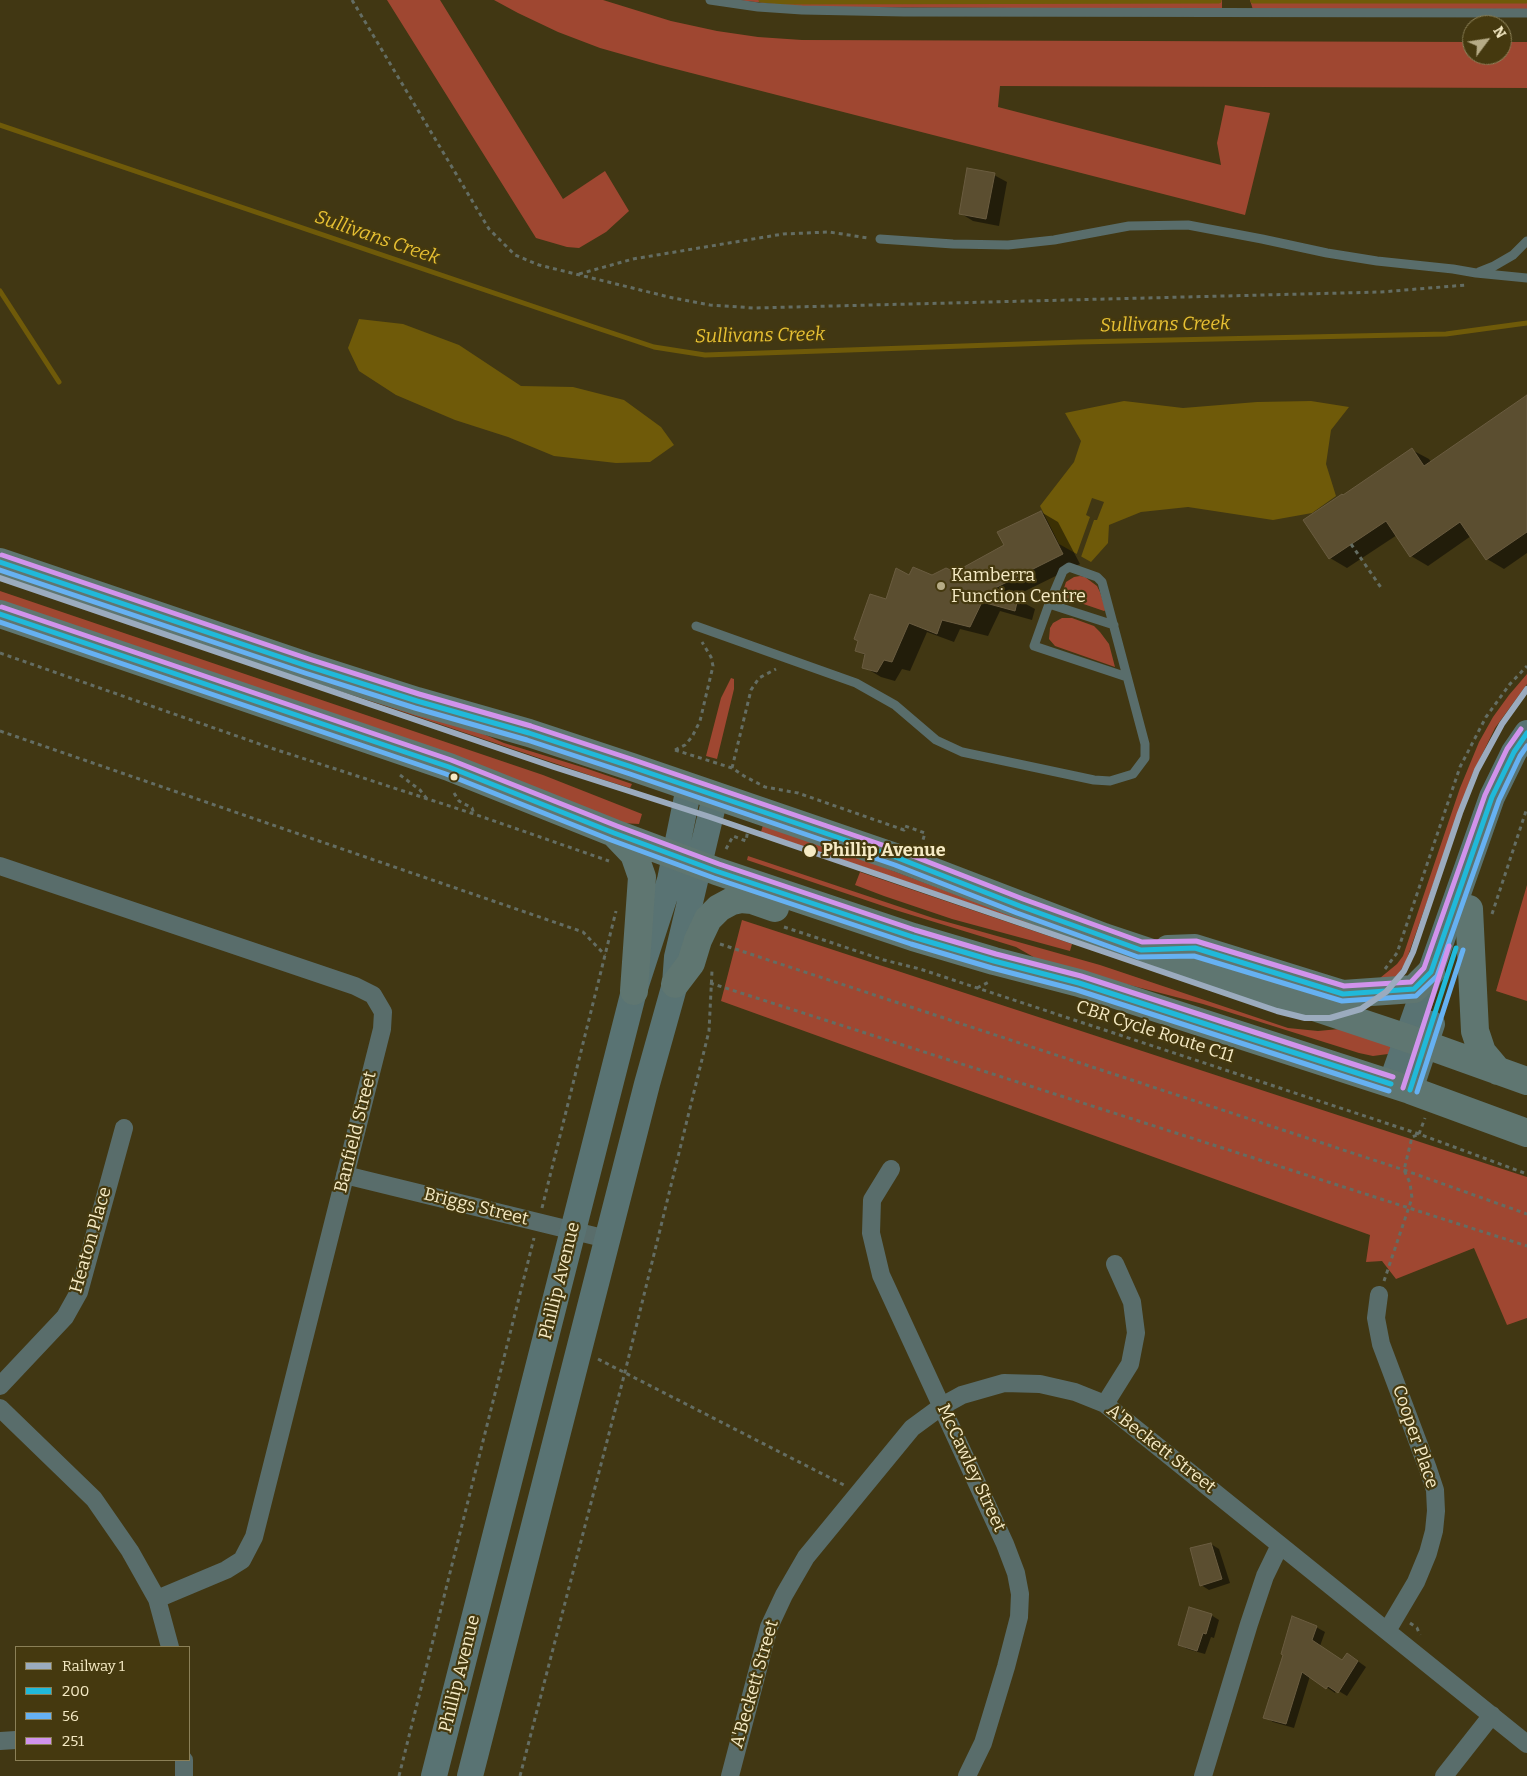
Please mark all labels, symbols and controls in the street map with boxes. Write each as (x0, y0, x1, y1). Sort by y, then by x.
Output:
north arrow (1462, 15, 1512, 65)
text: N (1489, 24, 1509, 42)
water label: Sullivans Creek (312, 206, 442, 270)
water label: Sullivans Creek (1100, 312, 1230, 338)
water label: Sullivans Creek (695, 323, 825, 349)
place label: Kamberra Function Centre (951, 565, 1086, 608)
marker: Kamberra Function Centre (935, 580, 947, 592)
unlabelled marker (449, 772, 459, 782)
place label: Phillip Avenue (822, 840, 946, 862)
marker: Phillip Avenue (802, 843, 818, 859)
street label: CBR Cycle Route C11 (1073, 996, 1237, 1068)
street label: Banfield Street (330, 1069, 382, 1195)
street label: Heaton Place (66, 1184, 116, 1296)
street label: Briggs Street (421, 1184, 531, 1230)
street label: Phillip Avenue (535, 1220, 585, 1342)
street label: Cooper Place (1387, 1382, 1443, 1492)
street label: A'Beckett Street (1102, 1400, 1220, 1498)
street label: McCawley Street (932, 1401, 1010, 1535)
street label: Phillip Avenue (435, 1613, 485, 1735)
street label: A'Beckett Street (726, 1617, 784, 1751)
legend (15, 1646, 190, 1761)
text: Railway 1 (62, 1657, 125, 1675)
text: 200 (62, 1682, 89, 1700)
text: 56 (62, 1707, 79, 1725)
text: 251 (62, 1732, 84, 1750)

